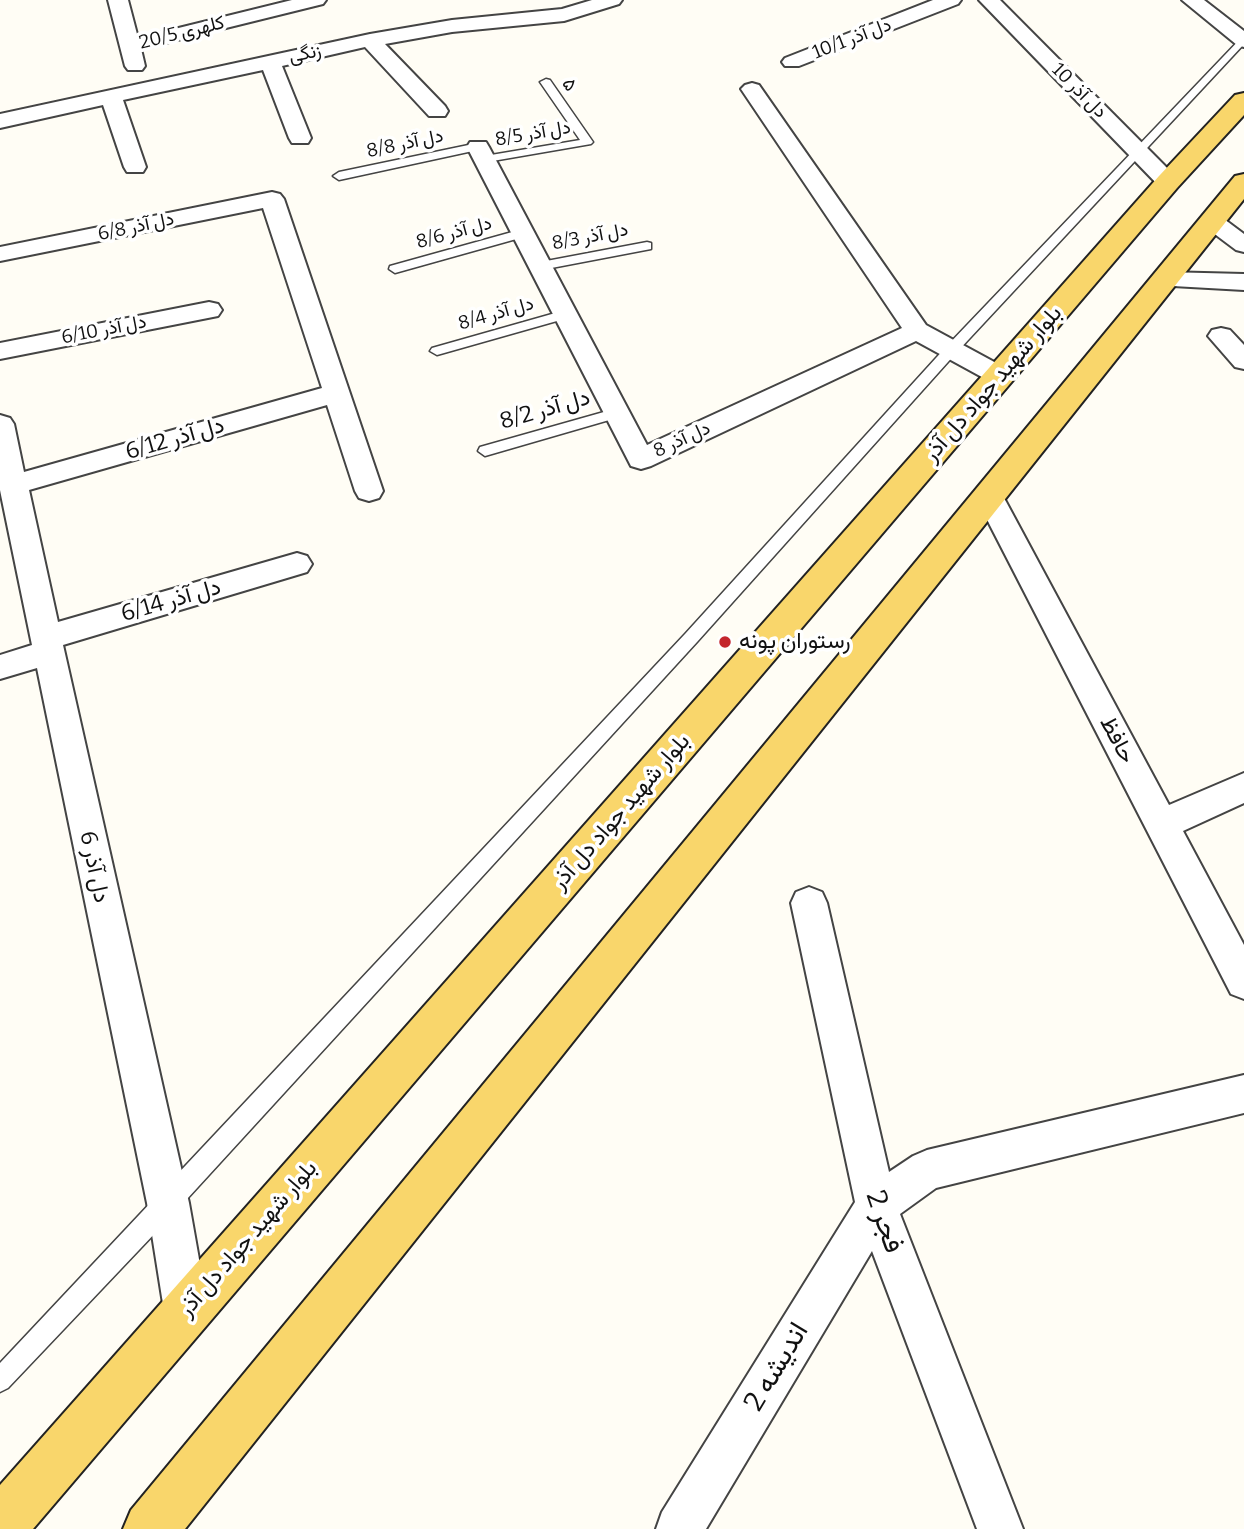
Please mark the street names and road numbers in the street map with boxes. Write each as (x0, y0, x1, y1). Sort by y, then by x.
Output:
street label: کلهری 20/5 (137, 11, 227, 55)
street label: دل آذر 10/1 (809, 14, 895, 64)
street label: زنگی (287, 39, 323, 69)
street label: دل آذر 10 (1047, 59, 1111, 123)
street label: ۵ (556, 74, 582, 96)
street label: دل آذر 8/5 (493, 116, 573, 152)
street label: دل آذر 8/8 (365, 125, 445, 163)
street label: دل آذر 6/8 (96, 208, 176, 246)
street label: دل آذر 8/6 (414, 212, 494, 254)
street label: دل آذر 8/3 (550, 218, 630, 256)
street label: دل آذر 8/4 (456, 292, 536, 336)
street label: بلوار شهید جواد دل آذر (918, 300, 1068, 468)
street label: دل آذر 6/10 (60, 311, 148, 349)
street label: دل آذر 8/2 (497, 384, 593, 436)
street label: دل آذر 6/12 (122, 412, 228, 466)
street label: دل آذر 8 (650, 417, 714, 463)
street label: دل آذر 6/14 (118, 574, 224, 628)
street label: حافظ (1093, 712, 1141, 768)
street label: بلوار شهید جواد دل آذر (546, 728, 696, 896)
street label: دل آذر 6 (73, 829, 115, 905)
street label: بلوار شهید جواد دل آذر (173, 1155, 323, 1323)
street label: فجر 2 (858, 1186, 910, 1258)
street label: اندیشه 2 (738, 1317, 816, 1417)

